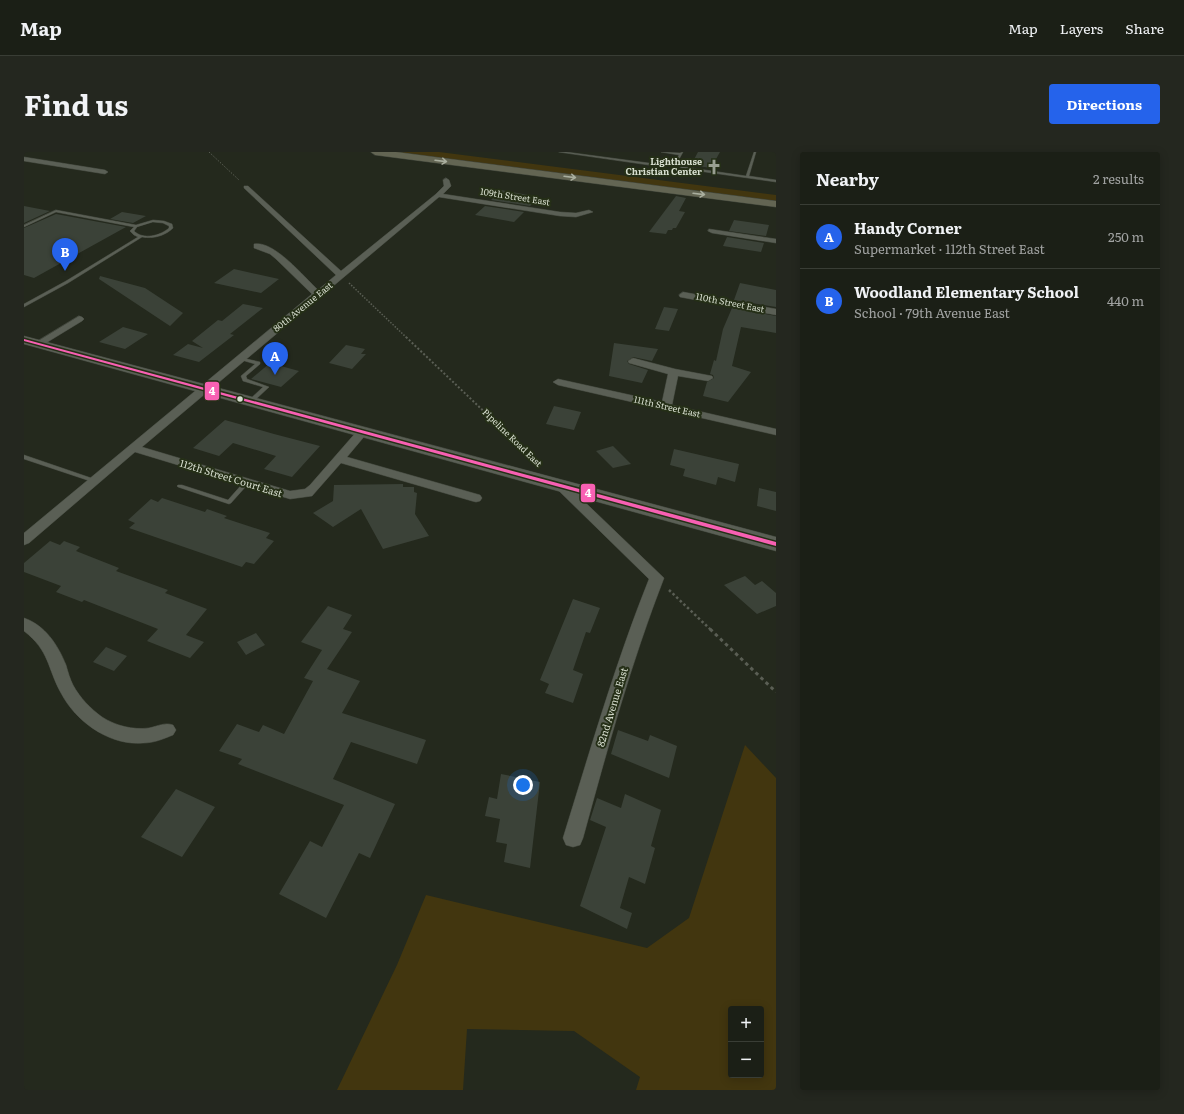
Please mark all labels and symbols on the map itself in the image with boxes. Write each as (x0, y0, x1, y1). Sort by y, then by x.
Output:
place label: Lighthouse Christian Center (625, 154, 702, 178)
one-way arrow (434, 157, 447, 164)
church icon: Lighthouse Christian Center (705, 158, 723, 176)
one-way arrow (563, 173, 576, 181)
street label: 109th Street East (479, 184, 551, 209)
one-way arrow (692, 190, 705, 198)
pin: B (52, 238, 78, 271)
street label: 80th Avenue East (270, 278, 335, 335)
street label: 110th Street East (695, 289, 766, 316)
pin: A (262, 342, 288, 375)
line badge: 4 (204, 381, 220, 401)
text: 4 (209, 382, 216, 398)
street label: 111th Street East (632, 392, 702, 421)
unlabelled marker (235, 394, 245, 404)
street label: Pipeline Road East (480, 405, 546, 470)
street label: 112th Street Court East (178, 455, 284, 500)
line badge: 4 (580, 483, 596, 503)
text: 4 (585, 484, 592, 500)
street label: 82nd Avenue East (592, 665, 631, 748)
your location (513, 775, 533, 795)

